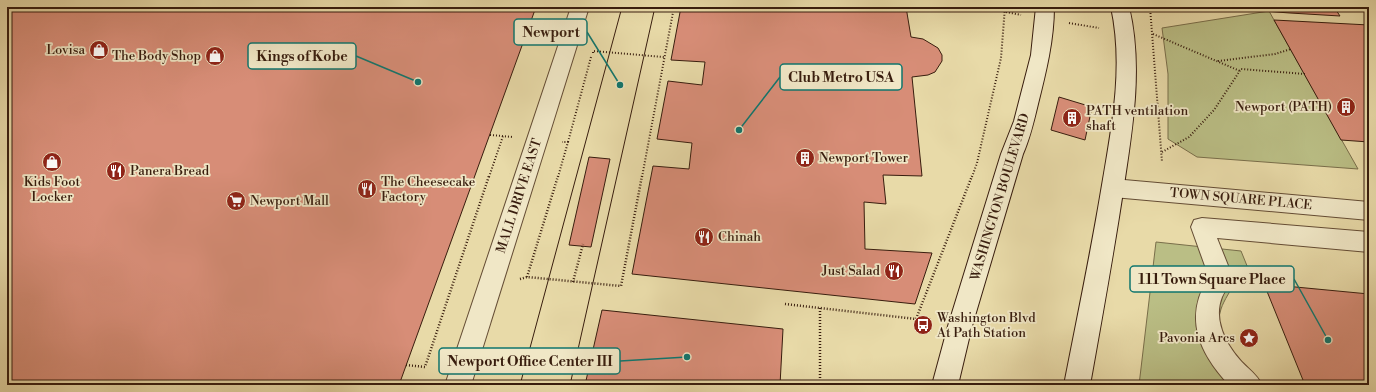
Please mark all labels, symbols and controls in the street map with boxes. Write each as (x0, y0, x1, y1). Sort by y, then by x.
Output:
callout: Newport (514, 19, 587, 45)
text: Newport (522, 24, 581, 42)
shop icon: Lovisa (88, 39, 110, 61)
place label: Lovisa (46, 42, 85, 58)
callout: Kings of Kobe (248, 43, 356, 69)
shop icon: The Body Shop (204, 45, 226, 67)
place label: The Body Shop (112, 48, 201, 64)
text: Kings of Kobe (256, 48, 348, 66)
callout: Club Metro USA (780, 64, 902, 90)
text: Club Metro USA (788, 69, 895, 87)
building icon: Newport (PATH) (1335, 96, 1357, 118)
place label: Newport (PATH) (1235, 99, 1332, 115)
place label: PATH ventilation shaft (1086, 103, 1189, 134)
building icon: PATH ventilation shaft (1061, 107, 1083, 129)
street label: WASHINGTON BOULEVARD (967, 111, 1033, 284)
street label: MALL DRIVE EAST (493, 137, 545, 255)
building icon: Newport Tower (794, 147, 816, 169)
place label: Newport Tower (819, 150, 909, 166)
shop icon: Kids Foot Locker (41, 151, 63, 173)
restaurant icon: Panera Bread (105, 160, 127, 182)
place label: Panera Bread (130, 163, 210, 179)
place label: Kids Foot Locker (24, 174, 81, 205)
place label: The Cheesecake Factory (381, 174, 476, 205)
restaurant icon: The Cheesecake Factory (356, 178, 378, 200)
street label: TOWN SQUARE PLACE (1169, 185, 1313, 213)
supermarket icon: Newport Mall (225, 190, 247, 212)
place label: Newport Mall (250, 193, 329, 209)
restaurant icon: Chinah (693, 226, 715, 248)
place label: Chinah (718, 229, 761, 245)
restaurant icon: Just Salad (883, 260, 905, 282)
place label: Just Salad (821, 263, 881, 279)
callout: 111 Town Square Place (1130, 266, 1294, 292)
text: 111 Town Square Place (1138, 271, 1286, 289)
place label: Washington Blvd At Path Station (936, 310, 1036, 341)
bus stop icon: Washington Blvd At Path Station (912, 314, 934, 336)
place icon: Pavonia Arcs (1238, 327, 1260, 349)
place label: Pavonia Arcs (1159, 330, 1235, 346)
callout: Newport Office Center III (439, 348, 620, 374)
text: Newport Office Center III (447, 353, 613, 371)

